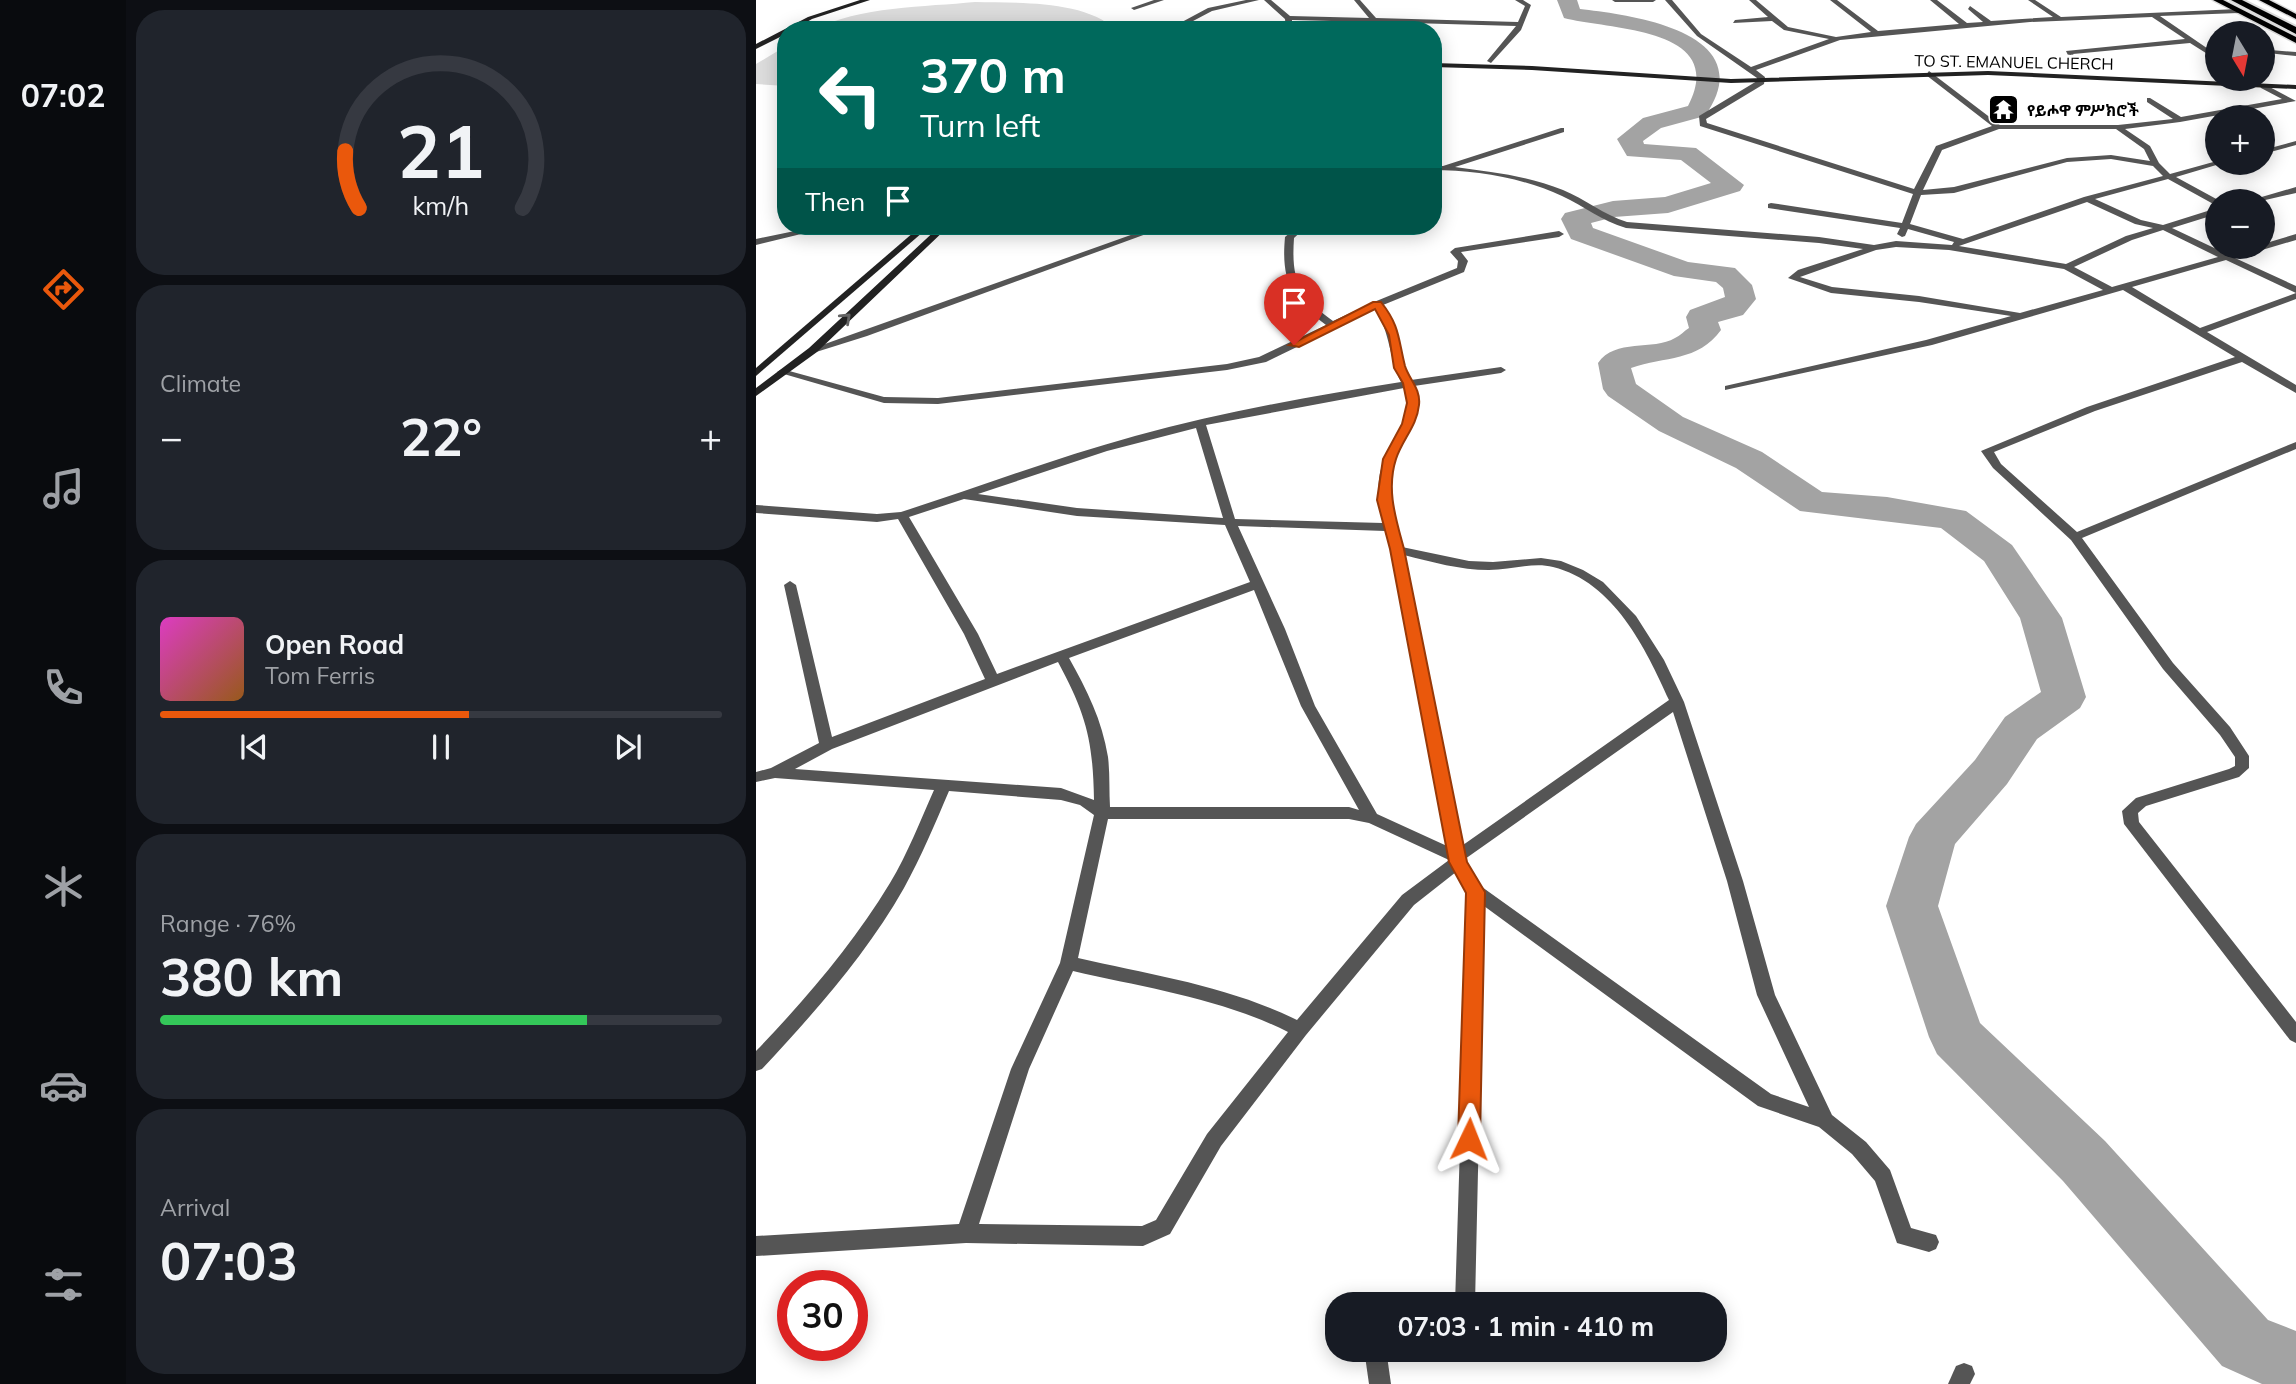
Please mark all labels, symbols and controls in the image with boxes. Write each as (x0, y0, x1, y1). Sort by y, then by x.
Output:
north arrow (2205, 21, 2275, 91)
map controls (2205, 21, 2275, 259)
text: 370 m (920, 44, 1066, 105)
icon: left (805, 49, 896, 140)
street label: TO ST. EMANUEL CHERCH (1914, 50, 2114, 74)
text: 07:02 (21, 75, 105, 115)
temple icon: የይሖዋ ምሥክሮች (1987, 93, 2021, 127)
place label: የይሖዋ ምሥክሮች (2027, 100, 2139, 120)
text: Turn left (920, 105, 1040, 145)
button: + (2205, 105, 2275, 175)
text: 21 (397, 106, 485, 197)
icon: arrive (879, 182, 917, 220)
text: Then (805, 185, 865, 218)
button: − (2205, 189, 2275, 259)
text: km/h (413, 190, 469, 221)
icon: directions (39, 265, 88, 314)
pin (1264, 273, 1324, 345)
icon: arrive (1275, 284, 1313, 322)
one-way arrow (838, 314, 851, 327)
text: Climate (160, 369, 241, 398)
text: 22° (400, 404, 482, 469)
text: − (160, 413, 183, 461)
text: + (699, 413, 722, 461)
icon: music (39, 464, 88, 513)
text: Open Road (265, 628, 404, 661)
text: Tom Ferris (265, 661, 375, 690)
icon: phone (39, 663, 88, 712)
icon: previous (235, 728, 273, 766)
icon: pause (422, 728, 460, 766)
icon: next (609, 728, 647, 766)
icon: climate (39, 862, 88, 911)
text: Range · 76% (160, 909, 296, 938)
text: 380 km (160, 944, 343, 1009)
icon: car (39, 1061, 88, 1110)
position arrow (1432, 1102, 1506, 1176)
text: Arrival (160, 1193, 230, 1222)
text: 07:03 (160, 1228, 298, 1293)
icon: filters (39, 1260, 88, 1309)
speed limit sign: 30 (777, 1270, 868, 1361)
text: 07:03 · 1 min · 410 m (1398, 1310, 1654, 1343)

